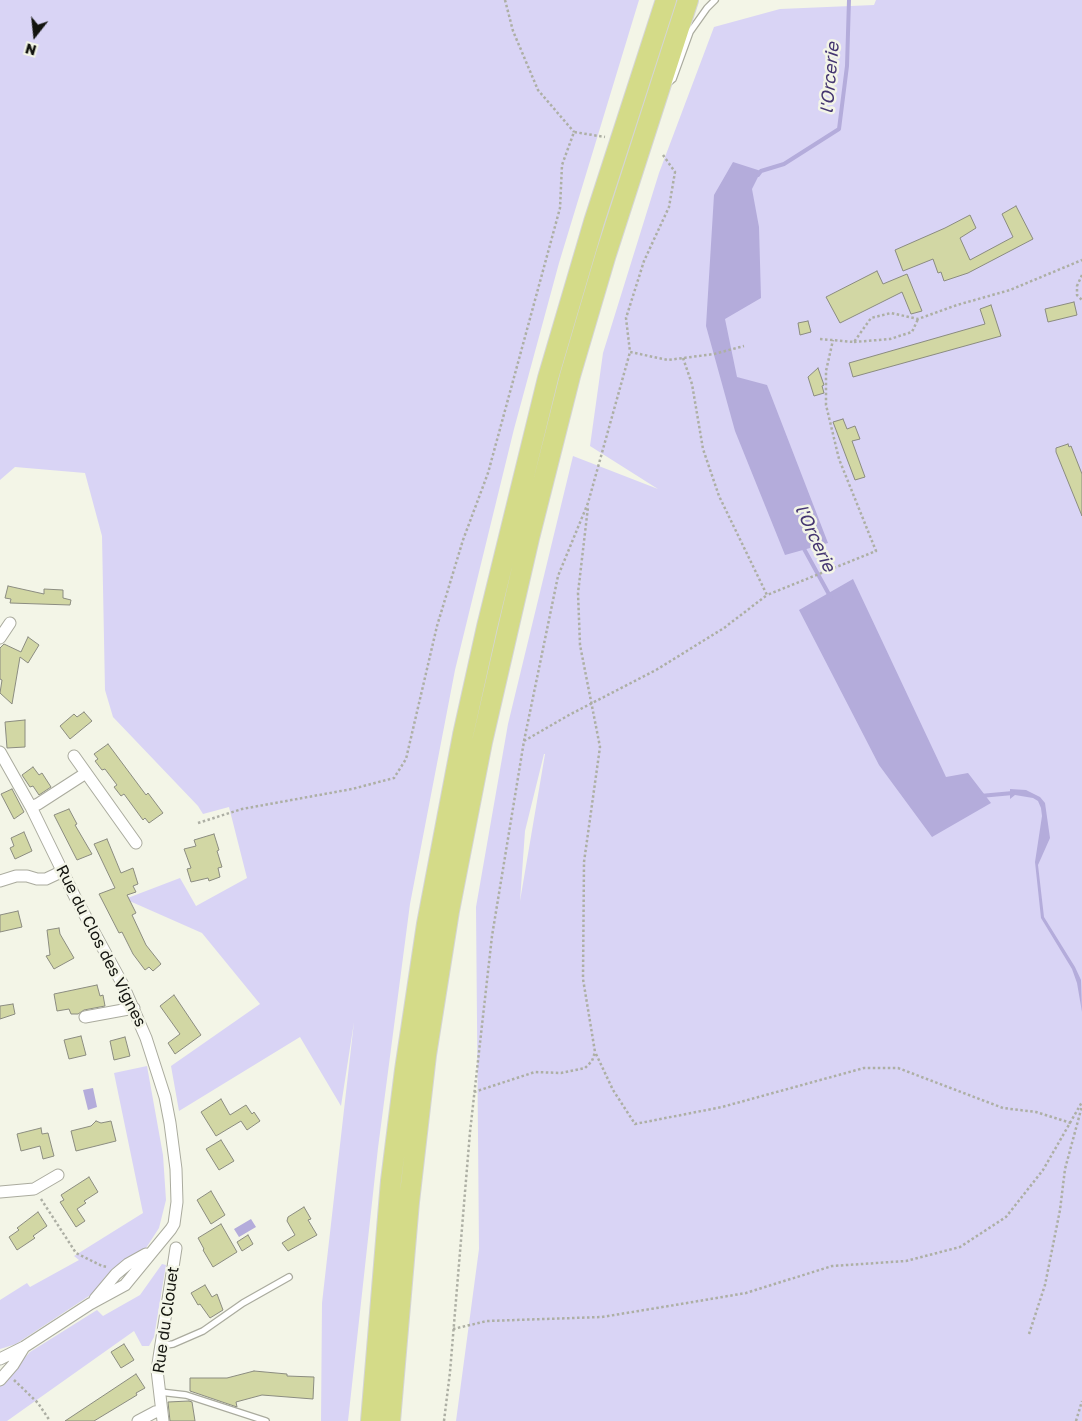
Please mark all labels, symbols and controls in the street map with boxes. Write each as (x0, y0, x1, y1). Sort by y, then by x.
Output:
north arrow (10, 10, 60, 60)
text: N (23, 40, 38, 60)
water label: l'Orcerie (816, 41, 844, 115)
water label: l'Orcerie (790, 501, 840, 575)
street label: Rue du Clos des Vignes (52, 862, 150, 1030)
street label: Rue du Clouet (149, 1265, 183, 1375)

